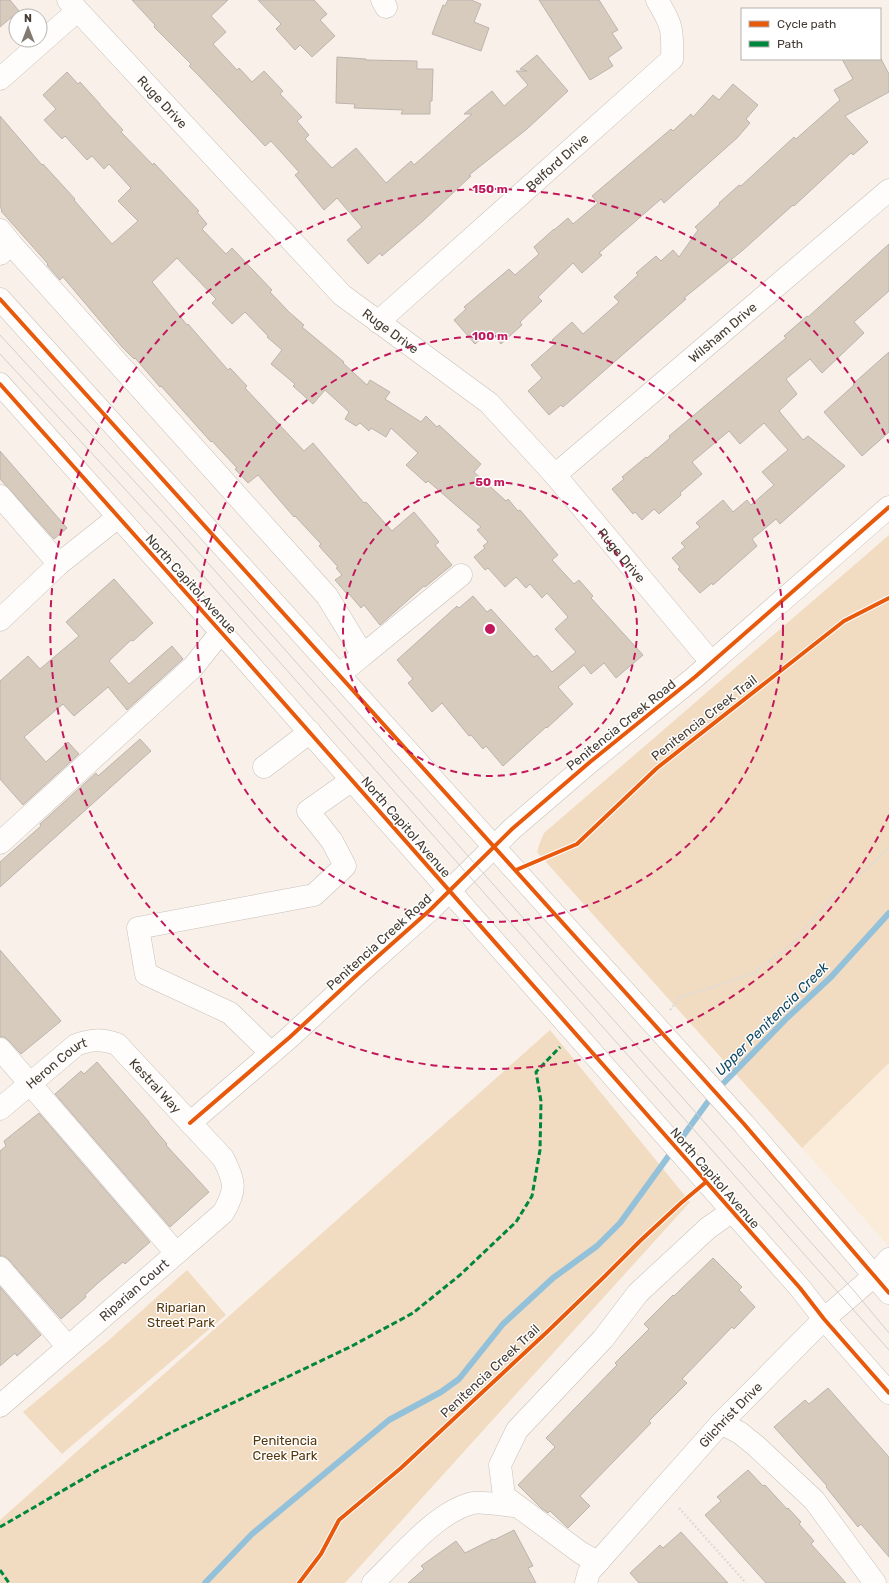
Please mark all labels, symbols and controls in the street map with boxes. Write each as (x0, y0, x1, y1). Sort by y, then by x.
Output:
north arrow (8, 8, 48, 48)
legend (741, 8, 881, 60)
text: N (24, 12, 32, 25)
text: Cycle path (777, 17, 836, 31)
text: Path (777, 37, 803, 51)
street label: Ruge Drive (135, 73, 191, 131)
street label: Belford Drive (523, 130, 591, 194)
text: 150 m (472, 182, 508, 196)
street label: Wilsham Drive (685, 299, 759, 365)
street label: Ruge Drive (360, 305, 422, 356)
text: 100 m (472, 329, 508, 343)
text: 50 m (475, 475, 505, 489)
street label: Ruge Drive (595, 525, 649, 585)
street label: North Capitol Avenue (142, 531, 240, 637)
centre of rings (483, 622, 497, 636)
street label: Penitencia Creek Trail (648, 672, 760, 764)
street label: Penitencia Creek Road (563, 676, 679, 774)
street label: North Capitol Avenue (358, 774, 454, 880)
street label: Penitencia Creek Road (323, 891, 435, 993)
water label: Upper Penitencia Creek (712, 958, 833, 1079)
street label: Heron Court (23, 1034, 88, 1092)
street label: Kestral Way (127, 1055, 185, 1116)
street label: North Capitol Avenue (667, 1125, 763, 1231)
street label: Riparian Court (96, 1256, 172, 1324)
park label: Riparian Street Park (147, 1300, 215, 1330)
street label: Penitencia Creek Trail (437, 1321, 543, 1421)
street label: Gilchrist Drive (696, 1379, 765, 1450)
park label: Penitencia Creek Park (253, 1433, 318, 1463)

